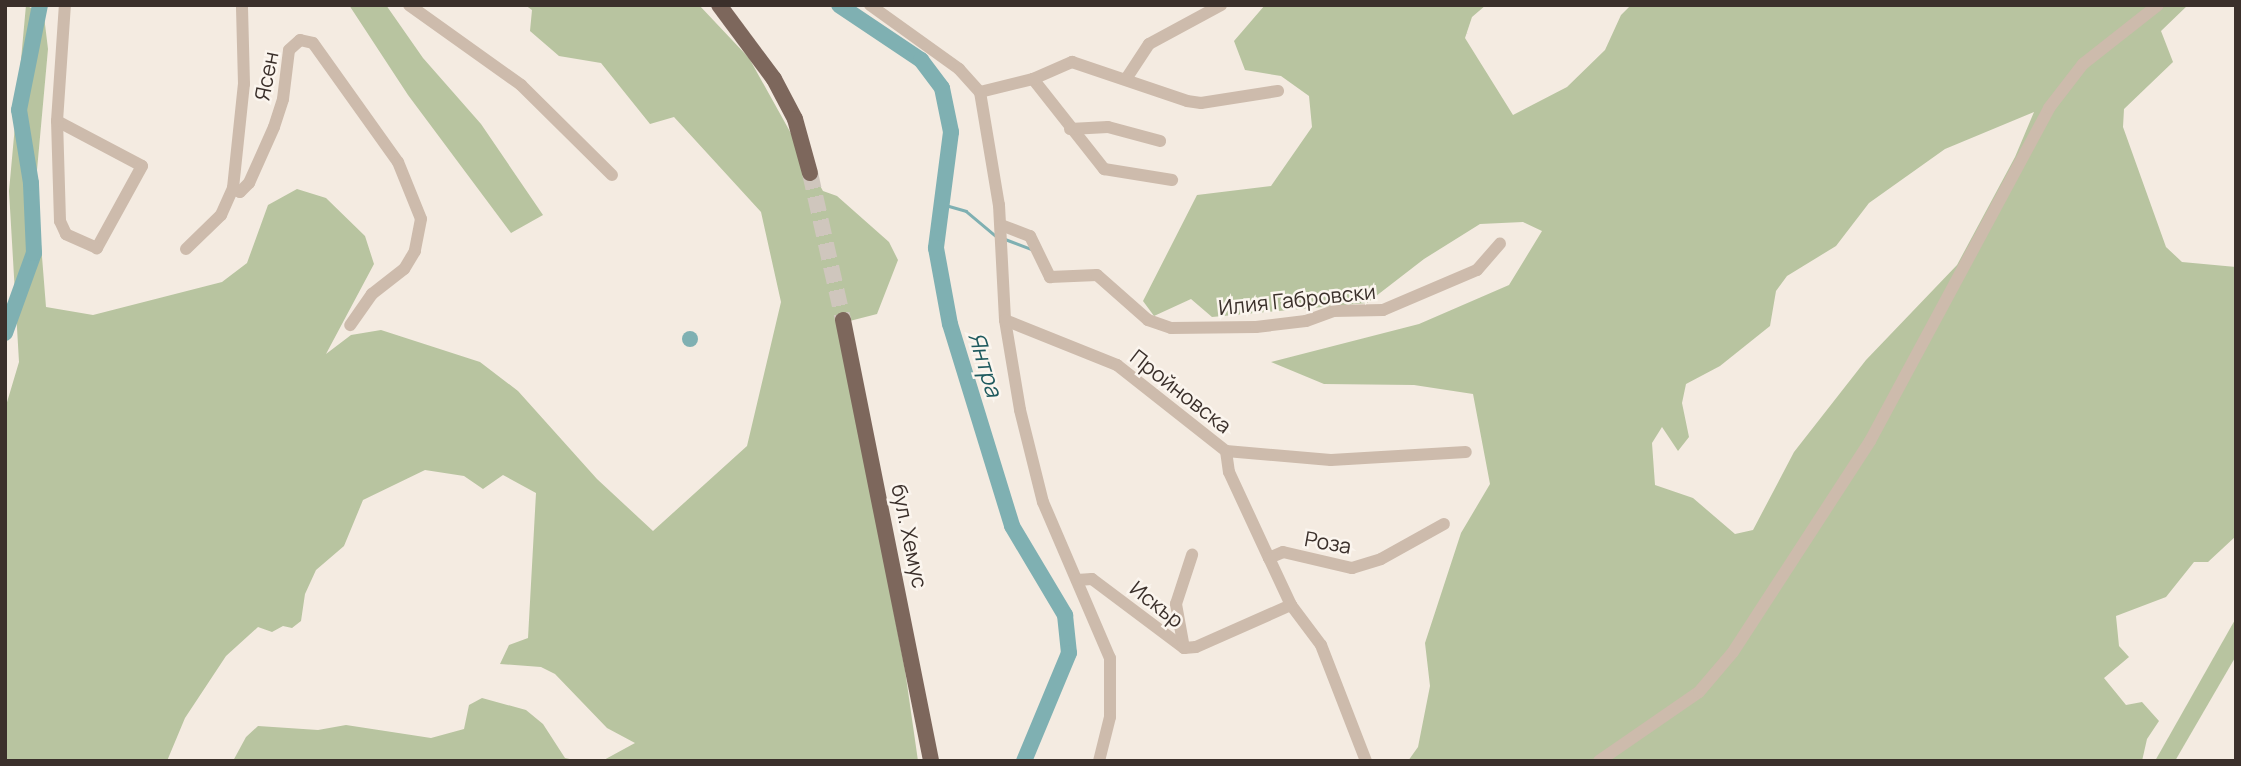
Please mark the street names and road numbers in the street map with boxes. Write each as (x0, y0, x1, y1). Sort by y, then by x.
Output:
street label: Ясен (249, 49, 283, 103)
street label: Илия Габровски (1217, 278, 1377, 320)
street label: Пройновска (1126, 344, 1236, 438)
street label: бул. Хемус (887, 482, 933, 590)
street label: Роза (1303, 525, 1353, 559)
street label: Искър (1125, 575, 1189, 633)

